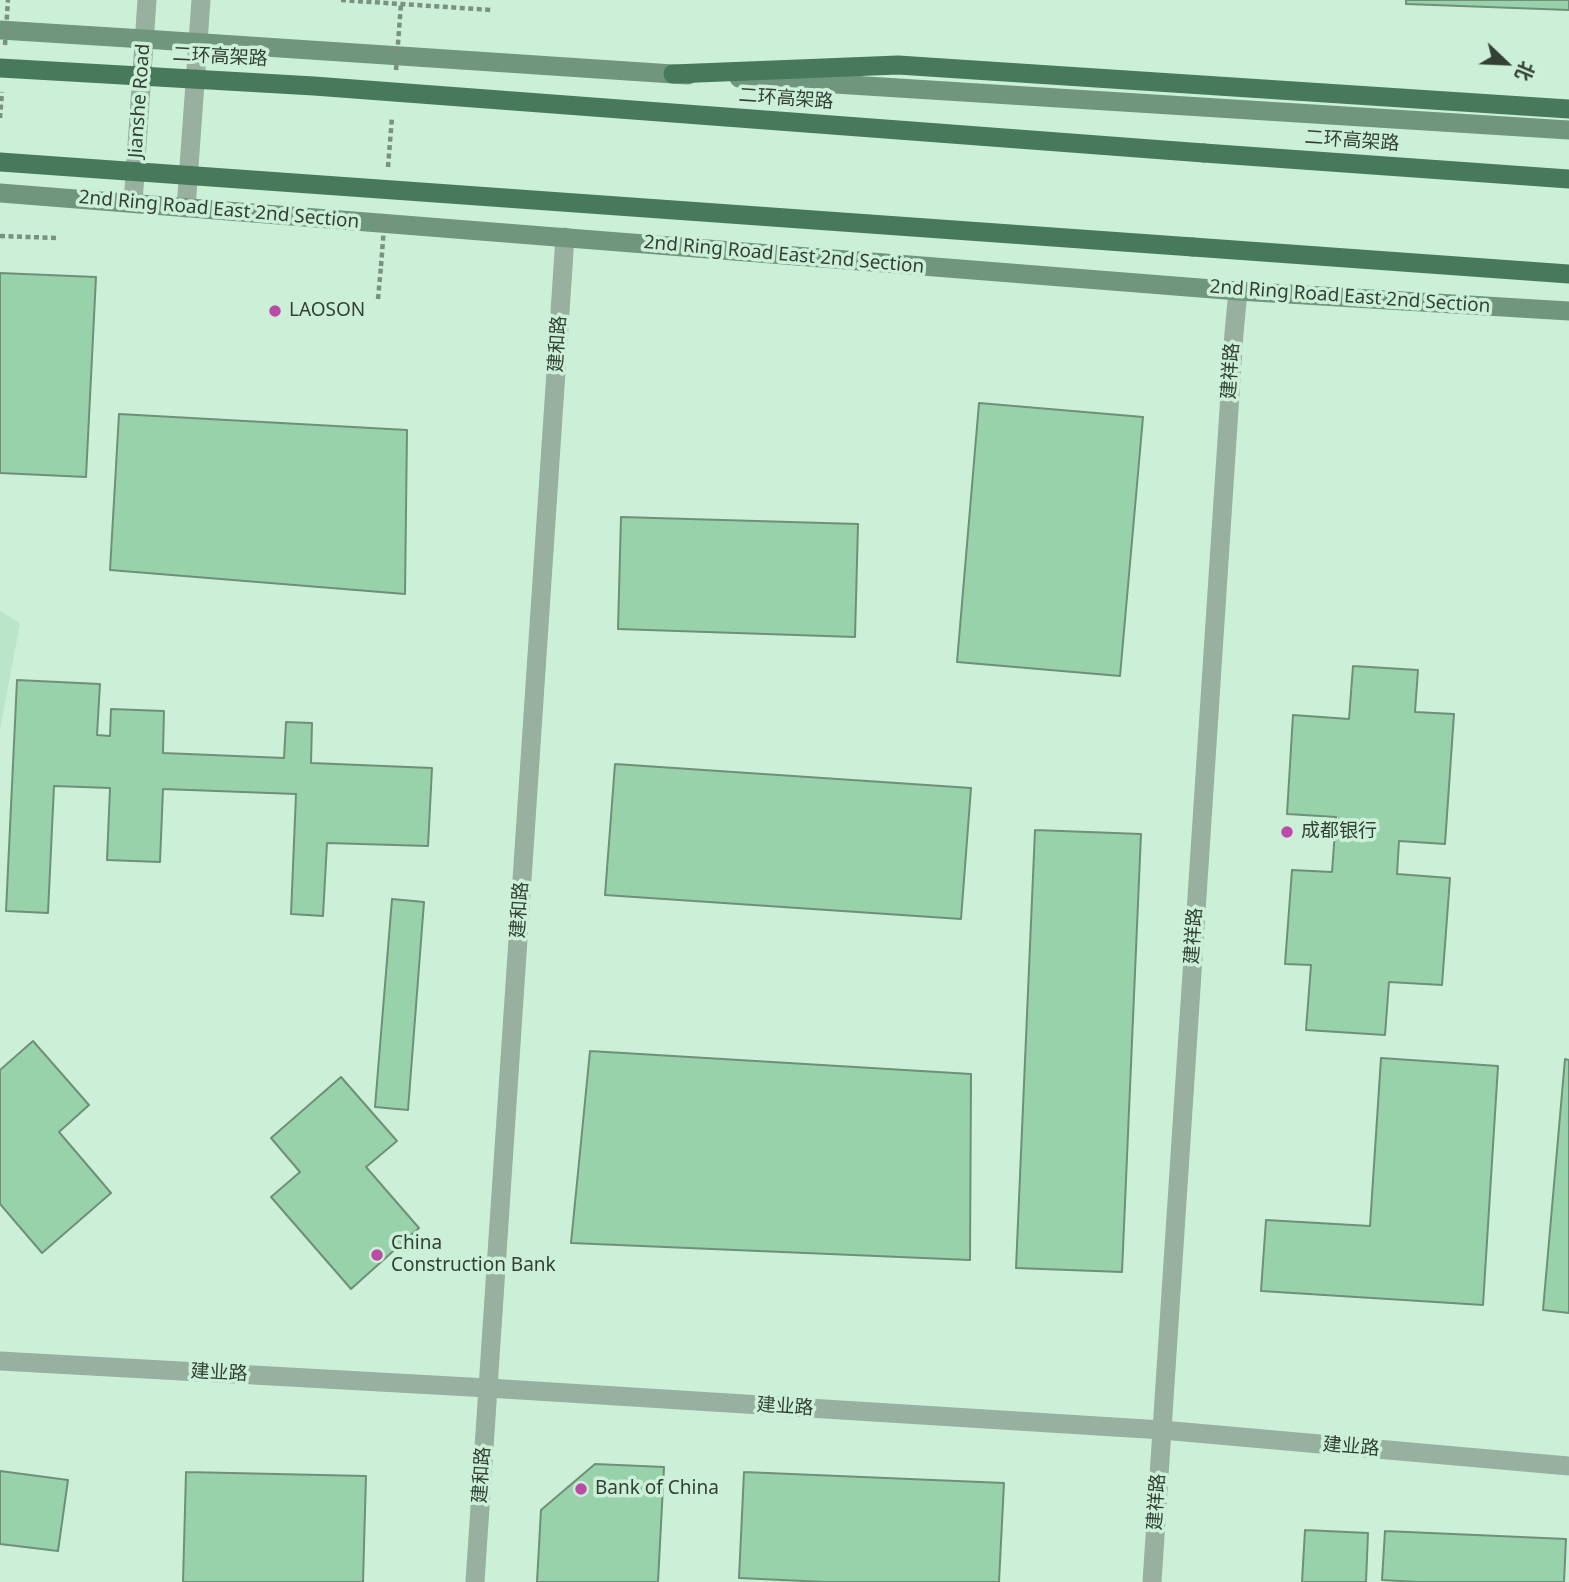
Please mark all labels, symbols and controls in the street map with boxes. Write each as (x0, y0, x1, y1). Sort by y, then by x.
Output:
north arrow (1471, 28, 1541, 98)
street label: Jianshe Road (125, 43, 155, 159)
street label: 二环高架路 (172, 43, 268, 71)
text: 北 (1510, 57, 1541, 85)
street label: 二环高架路 (738, 84, 834, 114)
street label: 二环高架路 (1304, 126, 1400, 156)
street label: 2nd Ring Road East 2nd Section (78, 186, 360, 234)
street label: 2nd Ring Road East 2nd Section (643, 231, 925, 279)
street label: 2nd Ring Road East 2nd Section (1209, 276, 1491, 318)
place label: LAOSON (289, 300, 365, 322)
marker: LAOSON (267, 303, 283, 319)
street label: 建和路 (545, 315, 571, 373)
street label: 建祥路 (1218, 342, 1244, 400)
place label: 成都银行 (1301, 821, 1377, 843)
marker: 成都银行 (1279, 824, 1295, 840)
street label: 建和路 (507, 881, 533, 939)
street label: 建祥路 (1181, 907, 1207, 965)
place label: China Construction Bank (391, 1233, 556, 1277)
marker: China Construction Bank (369, 1247, 385, 1263)
street label: 建业路 (190, 1360, 248, 1386)
street label: 建业路 (756, 1394, 814, 1420)
street label: 建业路 (1322, 1433, 1380, 1461)
street label: 建和路 (469, 1446, 495, 1504)
street label: 建祥路 (1144, 1473, 1170, 1531)
place label: Bank of China (595, 1478, 719, 1500)
marker: Bank of China (573, 1481, 589, 1497)

